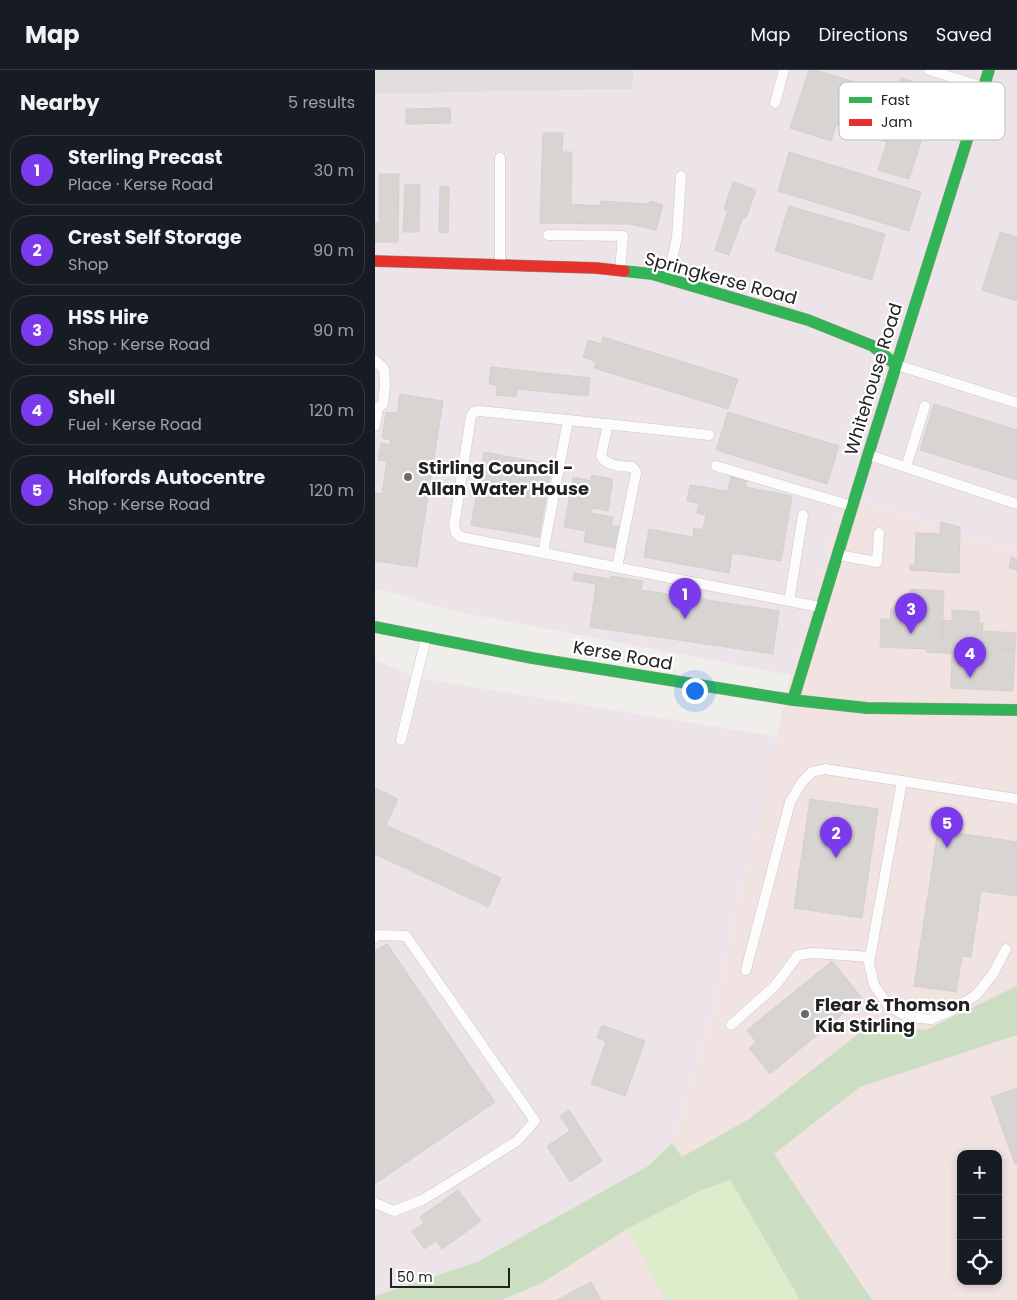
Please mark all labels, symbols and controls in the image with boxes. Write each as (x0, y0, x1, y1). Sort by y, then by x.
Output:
text: Map (25, 18, 80, 51)
text: Map (751, 22, 790, 47)
text: Directions (818, 22, 908, 47)
text: Saved (936, 22, 992, 47)
legend (839, 82, 1005, 140)
text: Nearby (20, 88, 100, 117)
text: Fast (881, 90, 910, 110)
text: 5 results (288, 91, 355, 114)
text: Jam (881, 112, 912, 132)
text: Sterling Precast (68, 144, 223, 171)
text: 1 (34, 159, 40, 182)
text: 30 m (314, 159, 354, 182)
text: Place · Kerse Road (68, 173, 213, 196)
text: Crest Self Storage (68, 224, 242, 251)
text: 2 (32, 239, 42, 262)
text: 90 m (313, 239, 354, 262)
street label: Springkerse Road (642, 246, 800, 310)
text: Shop (68, 253, 109, 276)
street label: Whitehouse Road (838, 300, 908, 458)
text: HSS Hire (68, 304, 149, 331)
text: 3 (32, 319, 42, 342)
text: 90 m (313, 319, 354, 342)
text: Shop · Kerse Road (68, 333, 210, 356)
text: Shell (68, 384, 115, 411)
text: 4 (32, 399, 42, 422)
text: 120 m (309, 399, 354, 422)
text: Fuel · Kerse Road (68, 413, 202, 436)
place label: Stirling Council - Allan Water House (418, 455, 589, 501)
text: Halfords Autocentre (68, 464, 265, 491)
marker: Stirling Council - Allan Water House (402, 471, 414, 483)
text: 5 (32, 479, 42, 502)
text: 120 m (309, 479, 354, 502)
text: Shop · Kerse Road (68, 493, 210, 516)
pin: 1 (669, 578, 701, 619)
pin: 3 (895, 593, 927, 634)
street label: Kerse Road (571, 634, 675, 676)
pin: 4 (954, 637, 986, 678)
your location (682, 678, 708, 704)
pin: 5 (931, 807, 963, 848)
pin: 2 (820, 817, 852, 858)
place label: Flear & Thomson Kia Stirling (815, 992, 970, 1038)
marker: Flear & Thomson Kia Stirling (799, 1008, 811, 1020)
map controls (957, 1150, 1002, 1285)
button: + (957, 1150, 1002, 1195)
button: − (957, 1195, 1002, 1240)
button: locate (957, 1240, 1002, 1285)
scale bar (390, 1265, 510, 1288)
text: 50 m (397, 1267, 433, 1287)

